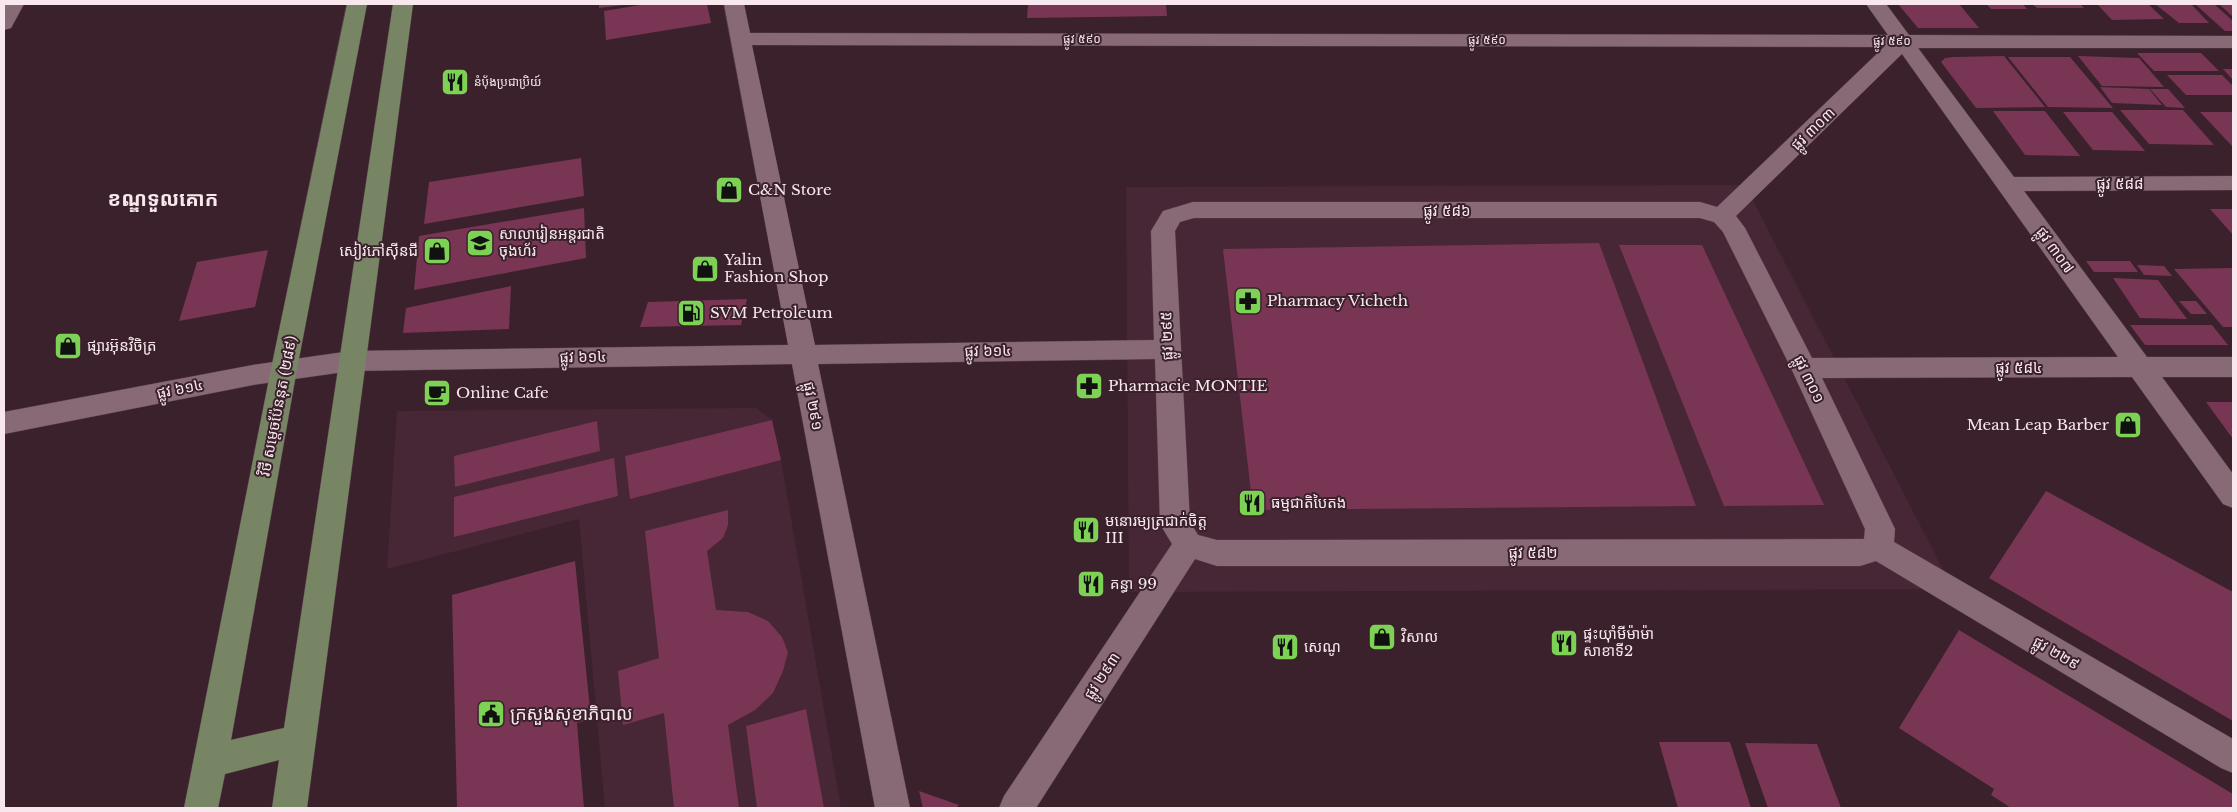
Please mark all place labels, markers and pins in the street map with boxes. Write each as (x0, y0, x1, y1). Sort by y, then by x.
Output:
restaurant icon: នំបុ័ងប្រជាប្រិយ៍ (440, 67, 470, 97)
place label: នំបុ័ងប្រជាប្រិយ៍ (474, 74, 542, 89)
shop icon: C&N Store (714, 175, 744, 205)
place label: C&N Store (748, 180, 832, 199)
place label: សាលារៀនអន្តរជាតិ ចុងហ័រ (499, 224, 605, 260)
school or university icon: សាលារៀនអន្តរជាតិ ចុងហ័រ (465, 228, 495, 258)
shop icon: សៀវភៅស៊ីនជី (422, 236, 452, 266)
place label: សៀវភៅស៊ីនជី (339, 241, 418, 260)
place label: Yalin Fashion Shop (723, 250, 829, 286)
shop icon: Yalin Fashion Shop (690, 254, 720, 284)
pharmacy icon: Pharmacy Vicheth (1233, 286, 1263, 316)
place label: Pharmacy Vicheth (1267, 291, 1408, 310)
fuel station icon: SVM Petroleum (676, 298, 706, 328)
place label: SVM Petroleum (710, 303, 833, 322)
shop icon: ផ្សារអ៊ុនវិចិត្រ (53, 331, 83, 361)
place label: ផ្សារអ៊ុនវិចិត្រ (87, 336, 157, 355)
pharmacy icon: Pharmacie MONTIE (1074, 371, 1104, 401)
place label: Pharmacie MONTIE (1108, 376, 1267, 395)
cafe icon: Online Cafe (422, 378, 452, 408)
place label: Online Cafe (456, 383, 549, 402)
shop icon: Mean Leap Barber (2113, 410, 2143, 440)
place label: Mean Leap Barber (1967, 415, 2110, 434)
restaurant icon: ធម្មជាតិបៃតង (1237, 488, 1267, 518)
place label: ធម្មជាតិបៃតង (1271, 493, 1346, 512)
place label: មនោរម្យត្រជាក់ចិត្ត III (1105, 511, 1207, 547)
restaurant icon: មនោរម្យត្រជាក់ចិត្ត III (1071, 515, 1101, 545)
restaurant icon: គន្ធា 99 (1076, 569, 1106, 599)
place label: គន្ធា 99 (1110, 574, 1157, 593)
shop icon: វិសាល (1367, 622, 1397, 652)
place label: ផ្ទះយ៉ាំមីម៉ាម៉ា សាខាទី2 (1583, 624, 1654, 660)
place label: វិសាល (1401, 627, 1438, 646)
restaurant icon: ផ្ទះយ៉ាំមីម៉ាម៉ា សាខាទី2 (1549, 628, 1579, 658)
restaurant icon: សេណូ (1270, 632, 1300, 662)
place label: សេណូ (1304, 637, 1341, 656)
public building icon: ក្រសួងសុខាភិបាល (476, 699, 506, 729)
place label: ក្រសួងសុខាភិបាល (510, 703, 633, 726)

